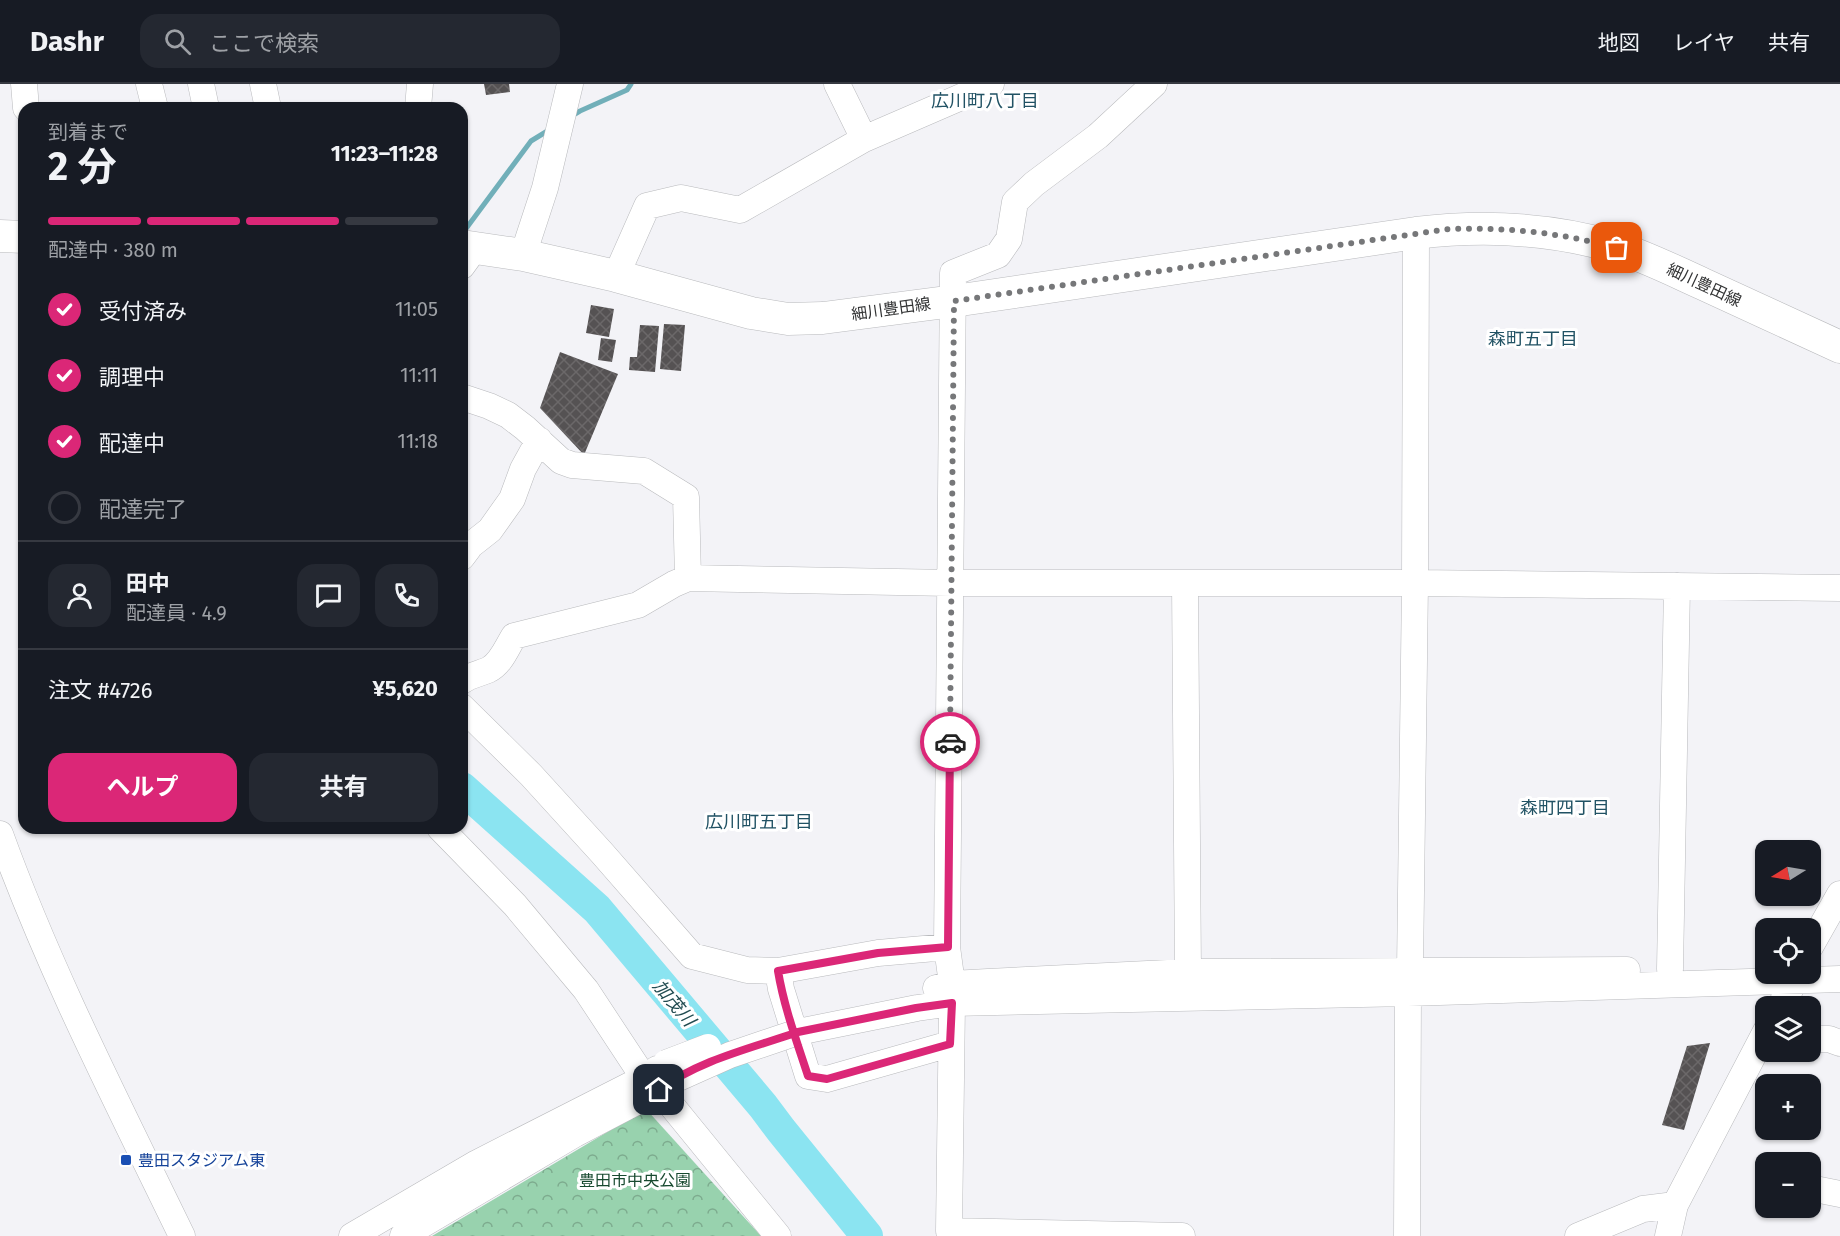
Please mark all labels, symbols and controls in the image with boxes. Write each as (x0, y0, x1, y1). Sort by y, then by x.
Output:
search box (140, 14, 560, 68)
text: Dashr (30, 25, 104, 58)
icon: search (161, 25, 194, 58)
text: ここで検索 (209, 30, 319, 57)
text: 地図 (1598, 30, 1640, 56)
text: レイヤ (1673, 30, 1735, 56)
text: 共有 (1768, 30, 1810, 56)
district label: 広川町八丁目 (931, 90, 1039, 112)
text: 到着まで (48, 120, 128, 144)
text: 11:23–11:28 (331, 140, 438, 167)
text: 2 分 (48, 144, 116, 190)
pin (1591, 222, 1642, 273)
icon: bag (1600, 231, 1633, 264)
text: 配達中 · 380 m (48, 238, 178, 262)
street label: 細川豊田線 (1664, 259, 1744, 311)
icon: check (48, 293, 81, 326)
street label: 細川豊田線 (850, 294, 932, 324)
text: 11:05 (395, 297, 438, 321)
text: 受付済み (99, 298, 187, 325)
district label: 森町五丁目 (1488, 328, 1578, 350)
icon: check (48, 359, 81, 392)
text: 11:11 (400, 363, 438, 387)
text: 調理中 (99, 364, 165, 391)
icon: check (48, 425, 81, 458)
text: 11:18 (397, 429, 438, 453)
text: 配達中 (99, 430, 165, 457)
text: 配達完了 (99, 496, 187, 523)
button: person (48, 564, 111, 627)
button: chat (297, 564, 360, 627)
button: phone (375, 564, 438, 627)
text: 田中 (126, 570, 170, 597)
text: 配達員 · 4.9 (126, 601, 227, 625)
text: ¥5,620 (373, 675, 438, 702)
text: 注文 #4726 (48, 677, 152, 704)
courier (920, 712, 980, 772)
icon: car (934, 726, 967, 759)
button: ヘルプ (48, 753, 237, 822)
button: 共有 (249, 753, 438, 822)
district label: 森町四丁目 (1520, 797, 1610, 819)
district label: 広川町五丁目 (705, 811, 813, 833)
north arrow (1755, 840, 1821, 906)
map controls (1755, 840, 1821, 1218)
button: locate (1755, 918, 1821, 984)
water label: 加茂川 (648, 975, 701, 1032)
button: layers (1755, 996, 1821, 1062)
pin (633, 1064, 684, 1115)
icon: home (642, 1073, 675, 1106)
button: + (1755, 1074, 1821, 1140)
place label: 豊田スタジアム東 (138, 1151, 265, 1170)
button: − (1755, 1152, 1821, 1218)
marker: 豊田スタジアム東 (119, 1153, 133, 1167)
park label: 豊田市中央公園 (579, 1171, 691, 1190)

